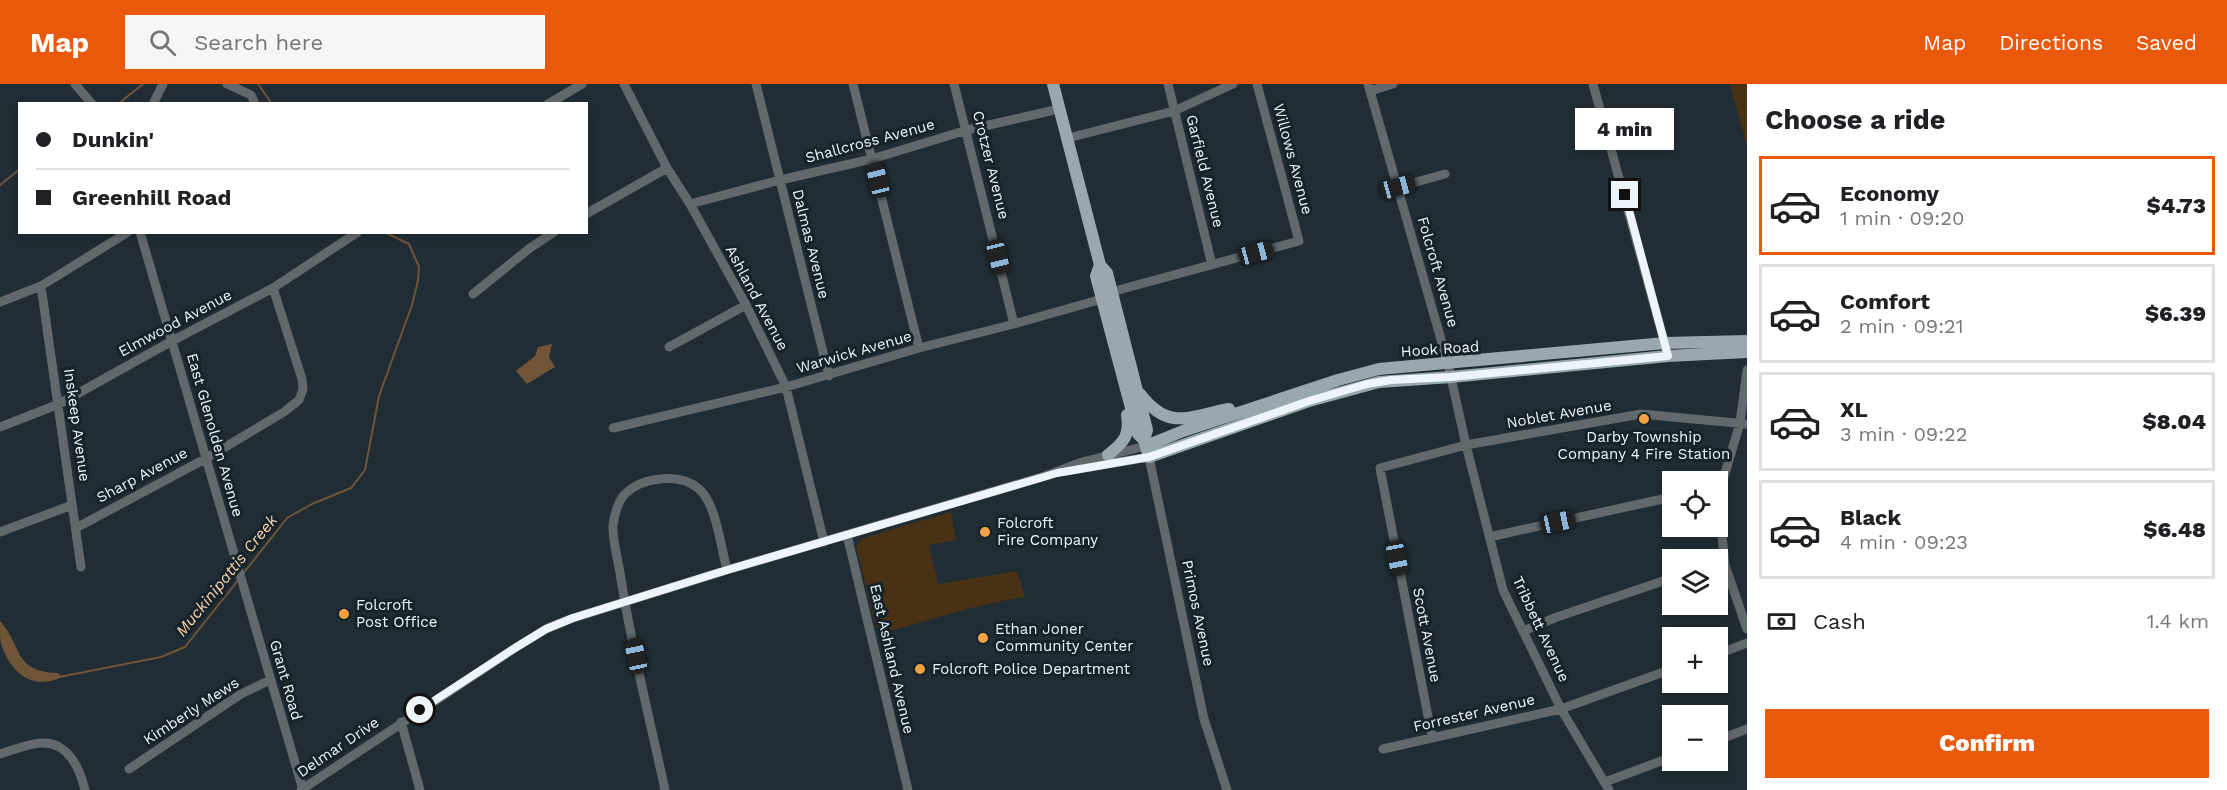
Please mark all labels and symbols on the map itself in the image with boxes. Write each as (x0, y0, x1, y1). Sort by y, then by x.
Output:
street label: Willows Avenue (1270, 102, 1316, 216)
callout: 4 min (1576, 108, 1674, 150)
street label: Crotzer Avenue (969, 109, 1013, 221)
street label: Garfield Avenue (1182, 113, 1228, 229)
street label: Shallcross Avenue (803, 115, 937, 167)
car (865, 160, 891, 200)
car (1378, 174, 1418, 200)
route end (1611, 181, 1638, 208)
street label: Dalmas Avenue (789, 187, 833, 301)
street label: Folcroft Avenue (1414, 215, 1462, 329)
car (985, 237, 1011, 277)
car (1236, 240, 1276, 266)
street label: Ashland Avenue (722, 242, 792, 354)
street label: Elmwood Avenue (115, 286, 235, 360)
street label: Warwick Avenue (794, 327, 914, 377)
street label: Hook Road (1400, 337, 1480, 361)
street label: East Glenolden Avenue (183, 351, 247, 519)
street label: Inskeep Avenue (60, 367, 94, 483)
street label: Noblet Avenue (1505, 396, 1613, 432)
marker: Darby Township Company 4 Fire Station (1637, 412, 1651, 426)
place label: Darby Township Company 4 Fire Station (1558, 428, 1730, 463)
street label: Sharp Avenue (93, 443, 191, 507)
car (1539, 509, 1577, 535)
water label: Muckinipattis Creek (172, 510, 282, 640)
place label: Folcroft Fire Company (997, 514, 1098, 549)
marker: Folcroft Fire Company (978, 525, 992, 539)
car (1385, 539, 1409, 577)
street label: Primos Avenue (1178, 558, 1218, 668)
street label: Tribbett Avenue (1509, 573, 1573, 685)
street label: East Ashland Avenue (866, 582, 918, 736)
street label: Scott Avenue (1409, 586, 1445, 684)
place label: Folcroft Post Office (356, 596, 437, 631)
marker: Folcroft Post Office (337, 607, 351, 621)
place label: Ethan Joner Community Center (995, 620, 1133, 655)
marker: Ethan Joner Community Center (976, 631, 990, 645)
car (623, 637, 649, 675)
street label: Grant Road (266, 638, 306, 722)
place label: Folcroft Police Department (932, 660, 1131, 678)
marker: Folcroft Police Department (913, 662, 927, 676)
street label: Kimberly Mews (140, 673, 242, 749)
street label: Forrester Avenue (1411, 690, 1537, 736)
route start (406, 696, 433, 723)
street label: Delmar Drive (294, 713, 382, 781)

